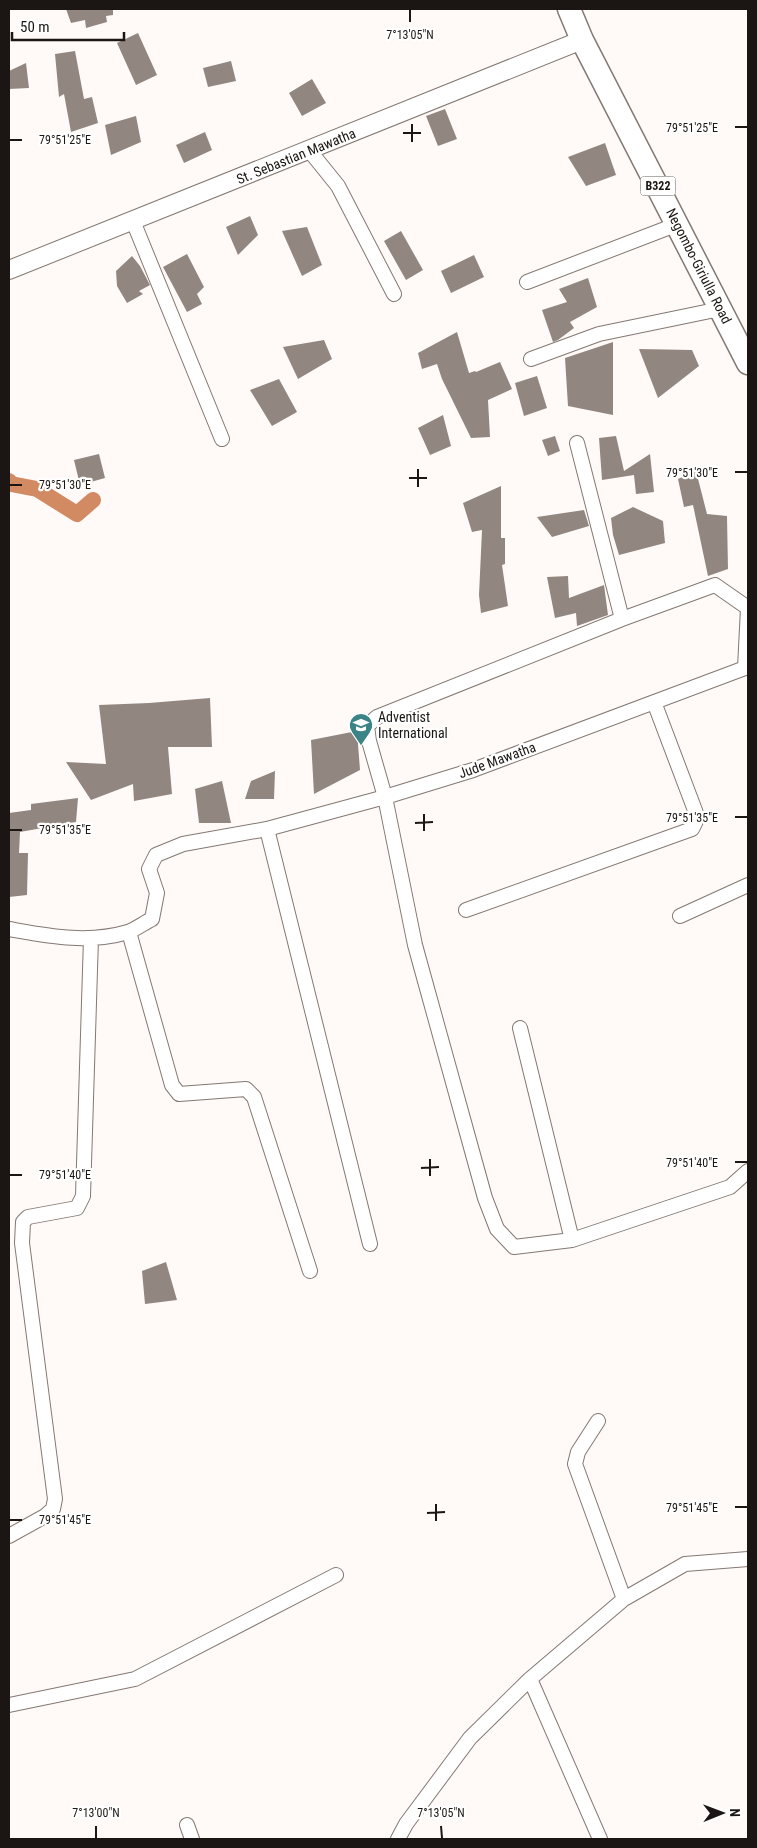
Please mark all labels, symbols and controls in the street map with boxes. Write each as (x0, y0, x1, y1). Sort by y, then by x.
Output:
scale bar (12, 10, 125, 42)
text: 50 m (20, 18, 50, 36)
text: 7°13'05"N (386, 28, 434, 42)
text: 79°51'25"E (666, 121, 718, 135)
street label: St. Sebastian Mawatha (234, 125, 358, 187)
text: 79°51'25"E (39, 133, 91, 147)
road number: B322 (640, 177, 676, 196)
street label: Negombo-Giriulla Road (663, 206, 735, 326)
text: 79°51'30"E (666, 466, 718, 480)
text: 79°51'30"E (39, 478, 91, 492)
place label: Adventist International (378, 709, 448, 741)
school or university icon: Adventist International (348, 712, 374, 746)
street label: Jude Mawatha (456, 739, 538, 781)
text: 79°51'35"E (666, 811, 718, 825)
text: 79°51'35"E (39, 823, 91, 837)
text: 79°51'40"E (666, 1156, 718, 1170)
text: 79°51'40"E (39, 1168, 91, 1182)
text: 79°51'45"E (666, 1501, 718, 1515)
text: 79°51'45"E (39, 1513, 91, 1527)
north arrow (697, 1788, 747, 1838)
text: 7°13'00"N (72, 1806, 120, 1820)
text: 7°13'05"N (417, 1806, 465, 1820)
text: N (727, 1808, 743, 1817)

